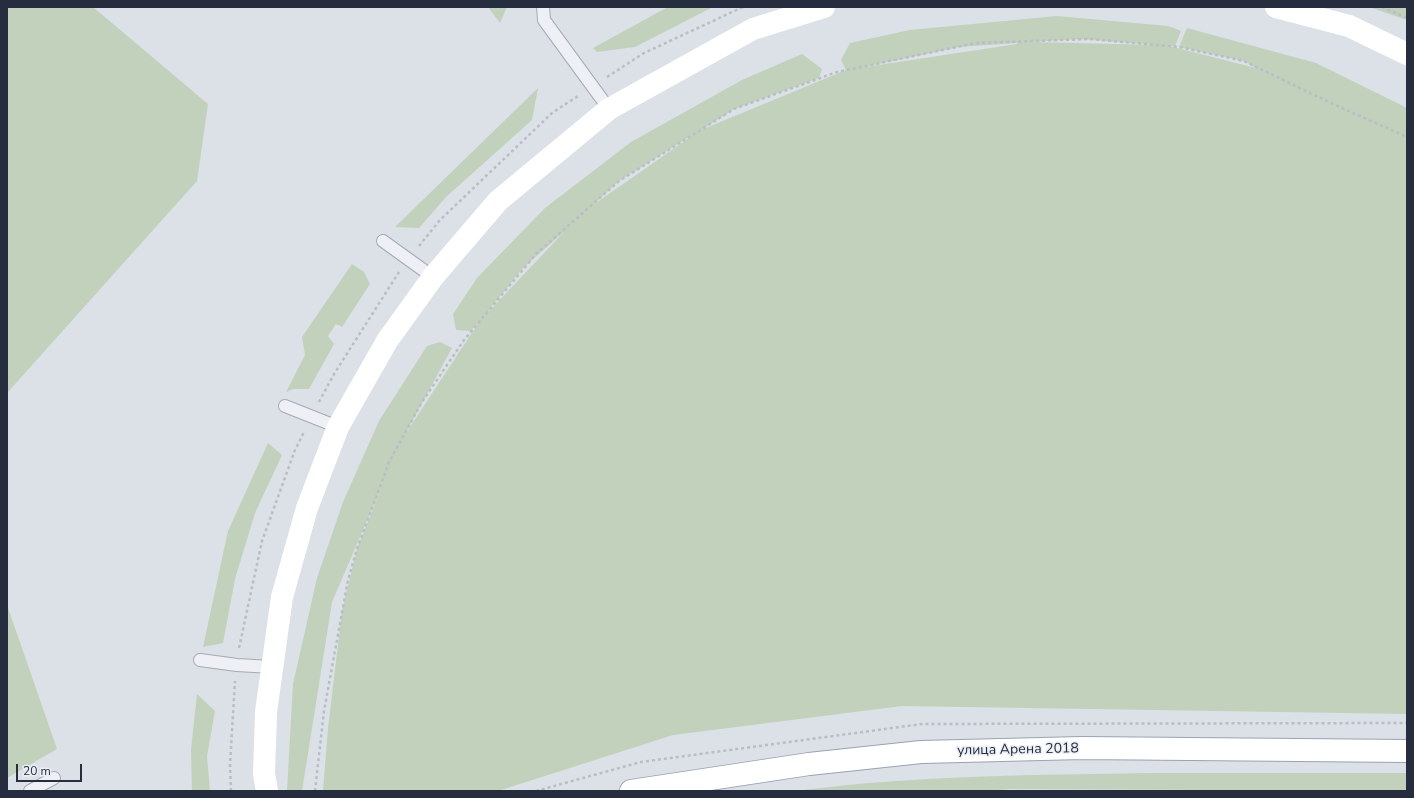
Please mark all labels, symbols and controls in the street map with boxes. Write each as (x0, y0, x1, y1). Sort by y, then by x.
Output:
street label: улица Арена 2018 (957, 741, 1079, 759)
scale bar (18, 756, 84, 782)
text: 20 m (23, 763, 51, 779)

